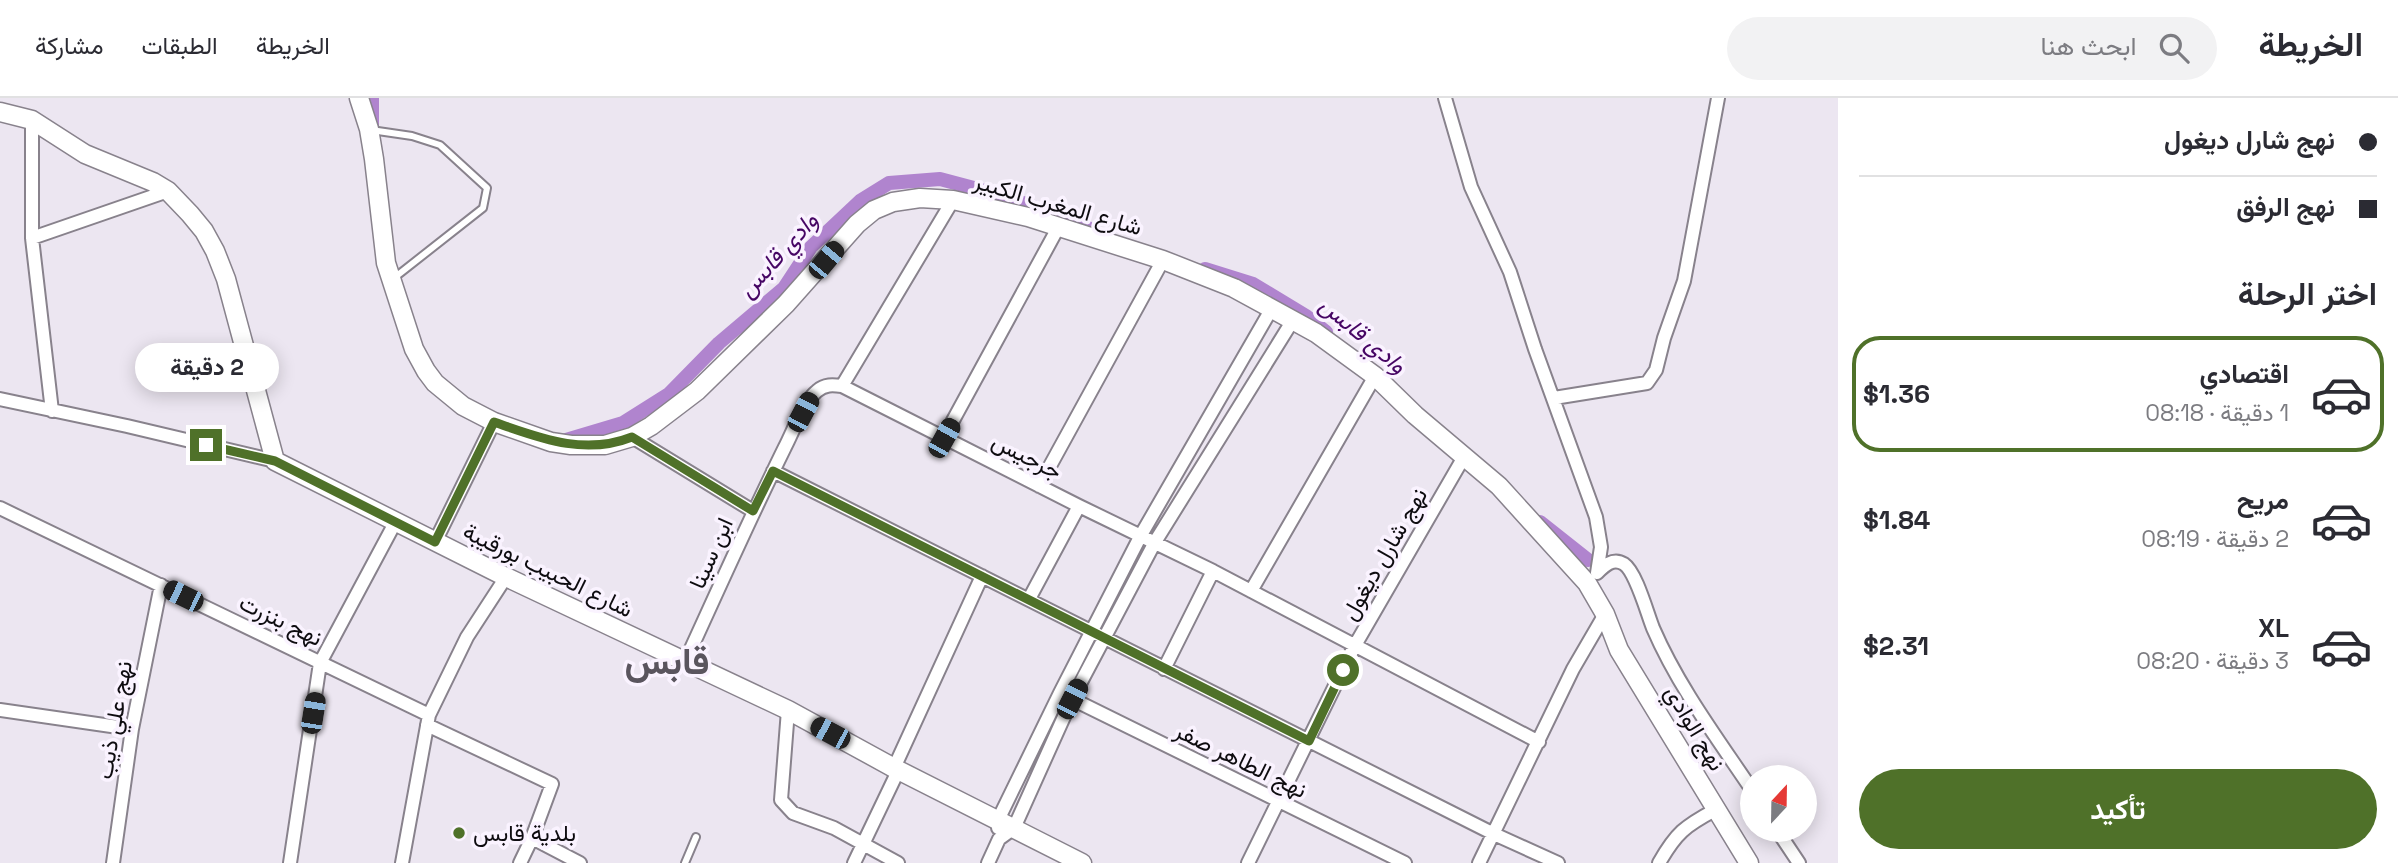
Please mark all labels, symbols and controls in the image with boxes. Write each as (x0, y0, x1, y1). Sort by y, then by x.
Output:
search box (1727, 17, 2217, 80)
text: الخريطة (2259, 24, 2363, 66)
text: ابحث هنا (2041, 29, 2137, 63)
icon: search (2155, 29, 2193, 67)
text: مشاركة (35, 30, 103, 61)
text: الطبقات (141, 30, 218, 61)
text: الخريطة (256, 30, 330, 61)
text: نهج شارل ديغول (2164, 123, 2335, 157)
street label: شارع المغرب الكبير (969, 165, 1145, 243)
text: نهج الرفق (2236, 190, 2335, 224)
water label: وادي قابس (731, 205, 827, 307)
car (805, 237, 848, 283)
text: اختر الرحلة (2238, 274, 2377, 314)
water label: وادي قابس (1311, 289, 1414, 383)
callout: 2 دقيقة (134, 344, 278, 392)
text: 2 دقيقة (170, 352, 244, 382)
text: اقتصادي (2200, 357, 2289, 391)
icon: car (2310, 363, 2373, 426)
text: $1.36 (1863, 377, 1930, 411)
car (784, 389, 823, 435)
text: 1 دقيقة · 08:18 (2145, 398, 2289, 428)
car (925, 415, 964, 461)
street label: جرجيس (987, 426, 1067, 486)
route end (190, 429, 222, 461)
street label: نهج شارل ديغول (1334, 482, 1435, 626)
text: مريح (2237, 483, 2289, 517)
icon: car (2310, 489, 2373, 552)
text: $1.84 (1863, 503, 1930, 537)
street label: ابن سينا (682, 513, 740, 593)
street label: شارع الحبيب بورقيبة (458, 516, 638, 625)
text: 2 دقيقة · 08:19 (2141, 524, 2289, 554)
car (160, 577, 207, 615)
street label: نهج بنزرت (234, 587, 328, 654)
text: XL (2258, 611, 2289, 645)
icon: car (2310, 615, 2373, 678)
text: $2.31 (1863, 629, 1929, 663)
district label: قابس (625, 638, 709, 685)
text: 3 دقيقة · 08:20 (2136, 646, 2289, 676)
route start (1327, 654, 1359, 686)
street label: نهج علي ذيب (89, 659, 143, 782)
car (1054, 676, 1091, 722)
street label: نهج الوادي (1654, 680, 1732, 778)
car (300, 691, 327, 735)
car (807, 714, 854, 752)
street label: نهج الطاهر صفر (1169, 715, 1312, 806)
north arrow (1740, 765, 1816, 842)
map controls (1740, 765, 1817, 842)
button: تأكيد (1859, 769, 2377, 849)
place label: بلدية قابس (473, 818, 576, 848)
marker: بلدية قابس (451, 825, 467, 841)

